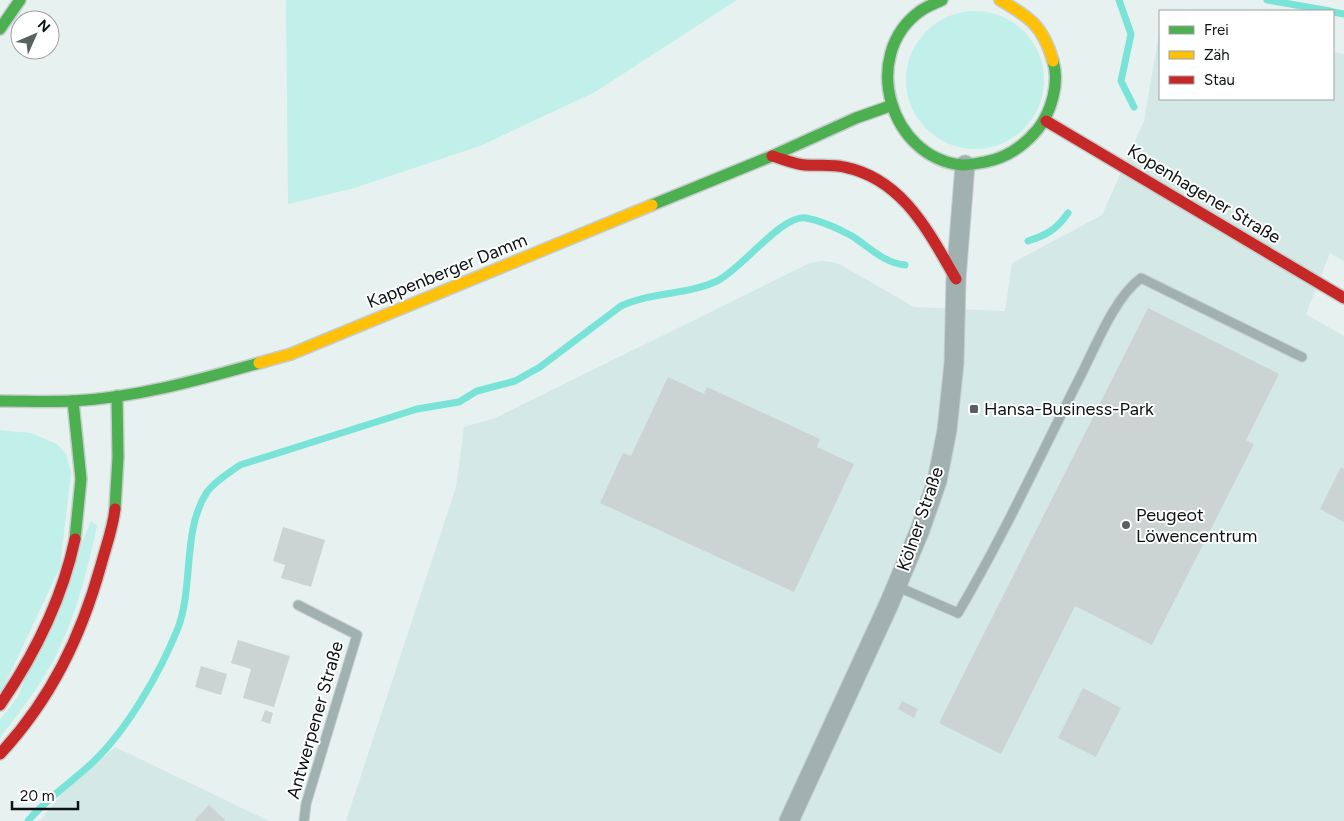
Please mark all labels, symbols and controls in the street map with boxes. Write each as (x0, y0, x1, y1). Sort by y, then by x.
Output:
north arrow (10, 10, 60, 60)
legend (1159, 10, 1334, 100)
text: N (34, 16, 54, 36)
text: Frei (1204, 21, 1229, 39)
text: Zäh (1204, 46, 1230, 64)
text: Stau (1204, 71, 1235, 89)
street label: Kopenhagener Straße (1123, 140, 1285, 249)
street label: Kappenberger Damm (364, 229, 530, 313)
place label: Hansa-Business-Park (984, 398, 1154, 420)
marker: Hansa-Business-Park (968, 403, 980, 415)
street label: Kölner Straße (892, 464, 948, 574)
place label: Peugeot Löwencentrum (1136, 504, 1257, 547)
marker: Peugeot Löwencentrum (1120, 519, 1132, 531)
street label: Antwerpener Straße (282, 639, 348, 801)
scale bar (12, 778, 79, 810)
text: 20 m (20, 787, 54, 805)

